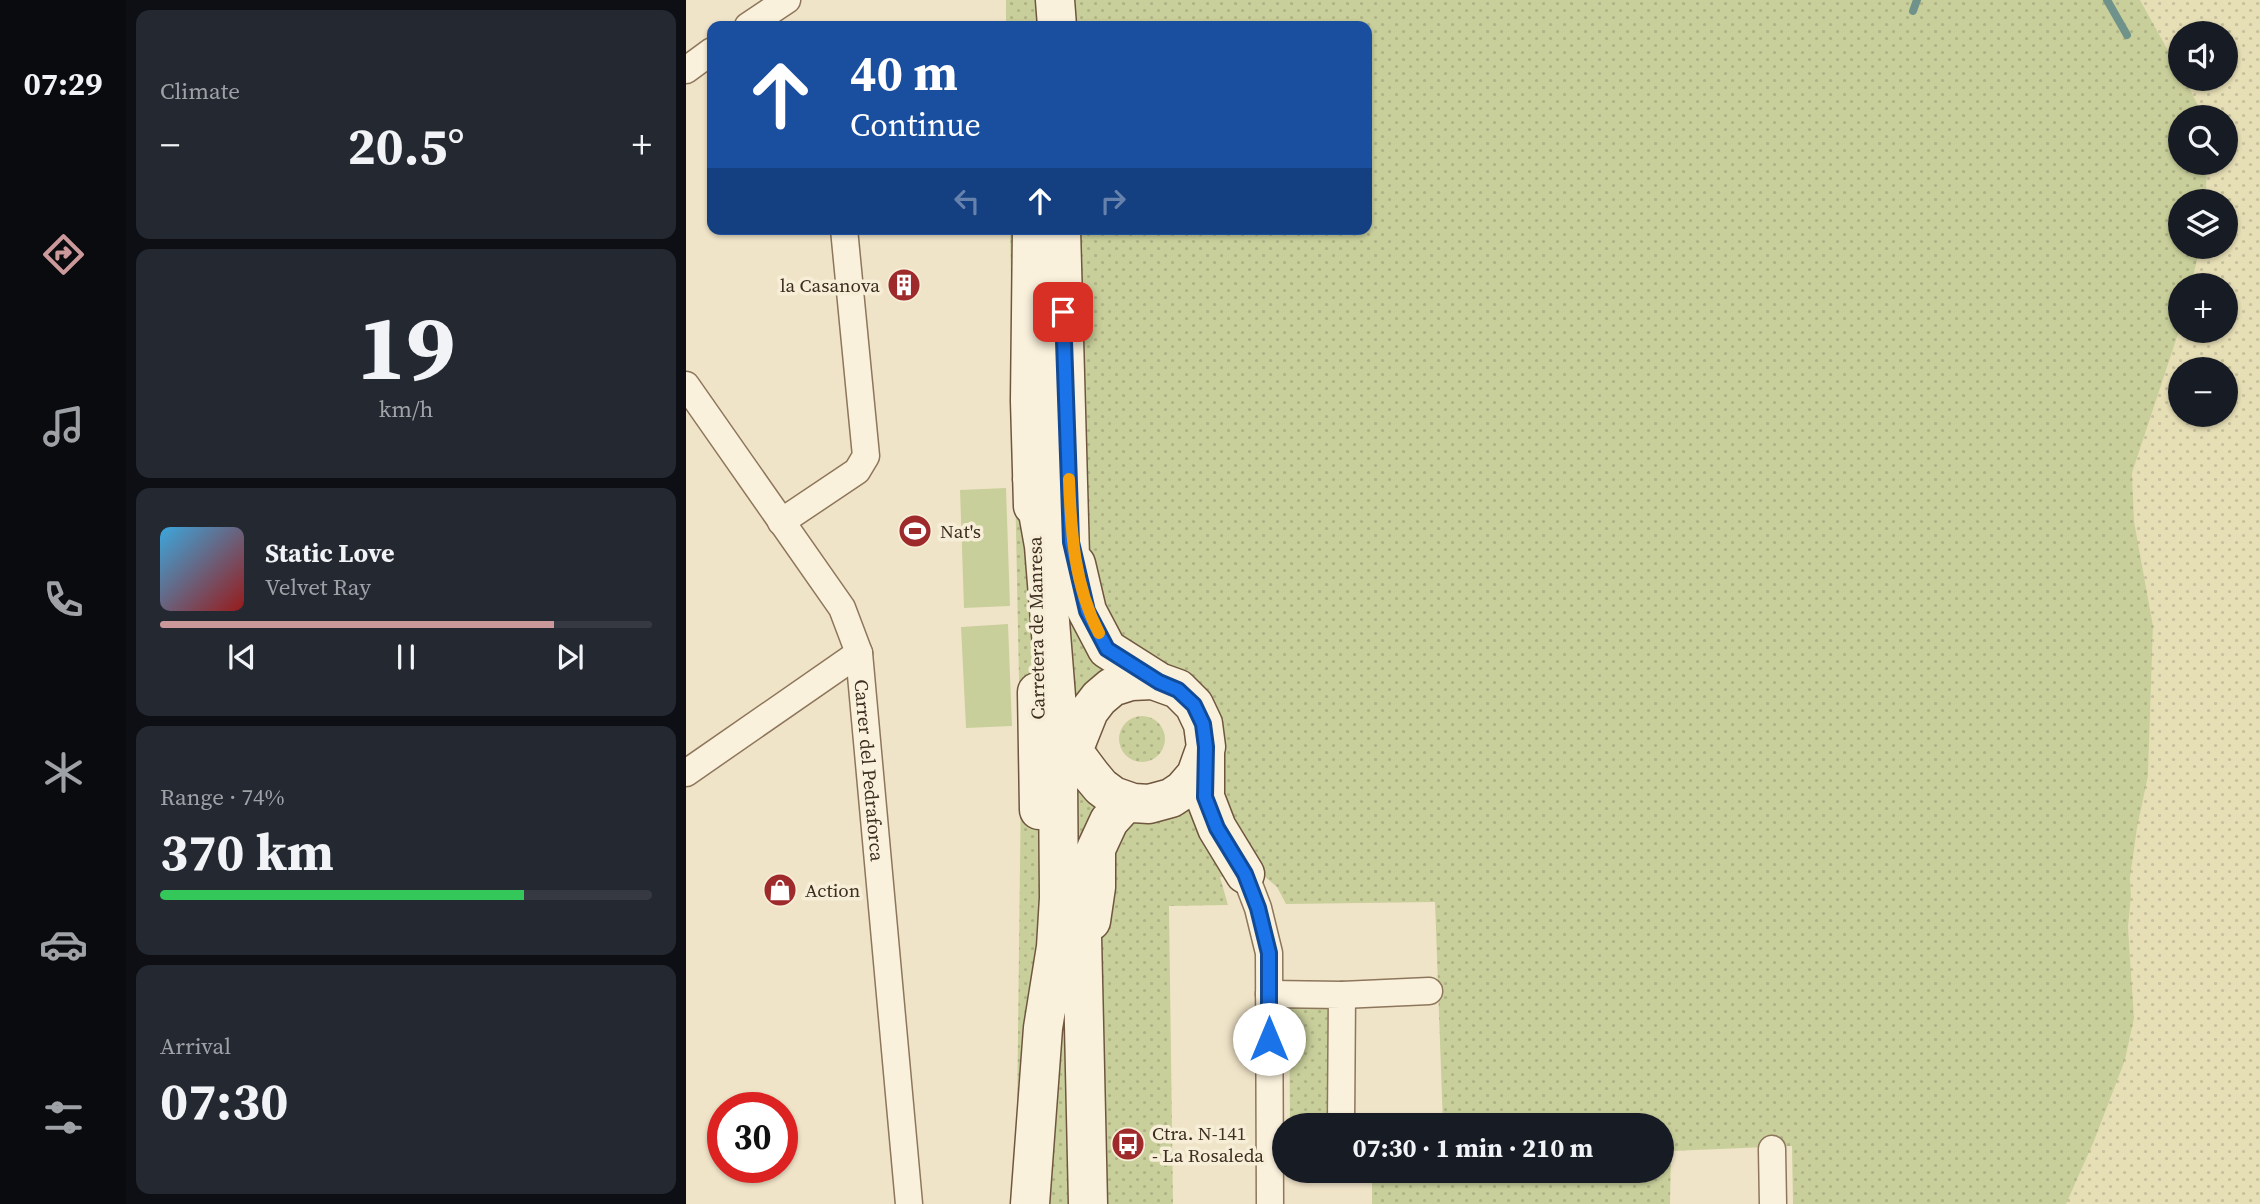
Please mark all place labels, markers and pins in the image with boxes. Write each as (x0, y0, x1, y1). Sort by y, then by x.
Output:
building icon: la Casanova (885, 266, 923, 304)
place label: la Casanova (780, 272, 880, 298)
pin (1033, 282, 1093, 342)
sports icon: Nat's (896, 512, 934, 550)
place label: Nat's (940, 518, 981, 544)
shop icon: Action (761, 871, 799, 909)
place label: Action (805, 877, 860, 903)
place label: Ctra. N-141 - La Rosaleda (1152, 1120, 1264, 1168)
bus stop icon: Ctra. N-141 - La Rosaleda (1109, 1125, 1147, 1163)

